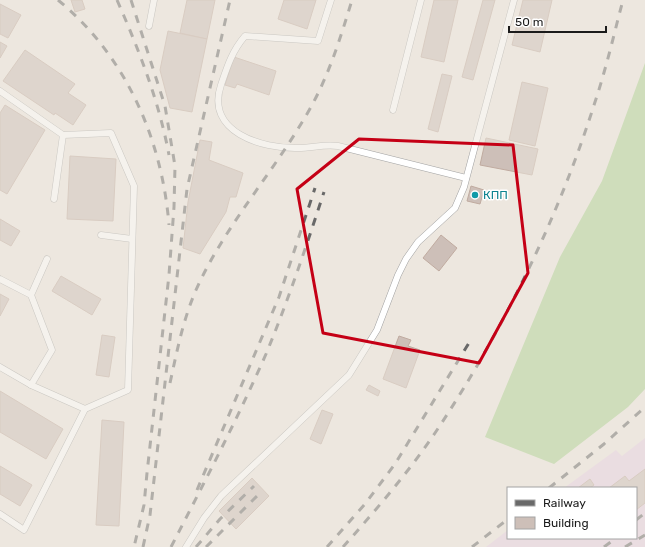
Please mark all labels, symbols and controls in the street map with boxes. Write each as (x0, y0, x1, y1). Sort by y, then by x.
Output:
scale bar (509, 8, 606, 34)
text: 50 m (515, 15, 543, 29)
place label: КПП (483, 188, 508, 202)
marker: КПП (470, 190, 480, 200)
legend (507, 487, 637, 539)
text: Railway (543, 496, 586, 510)
text: Building (543, 516, 589, 530)

